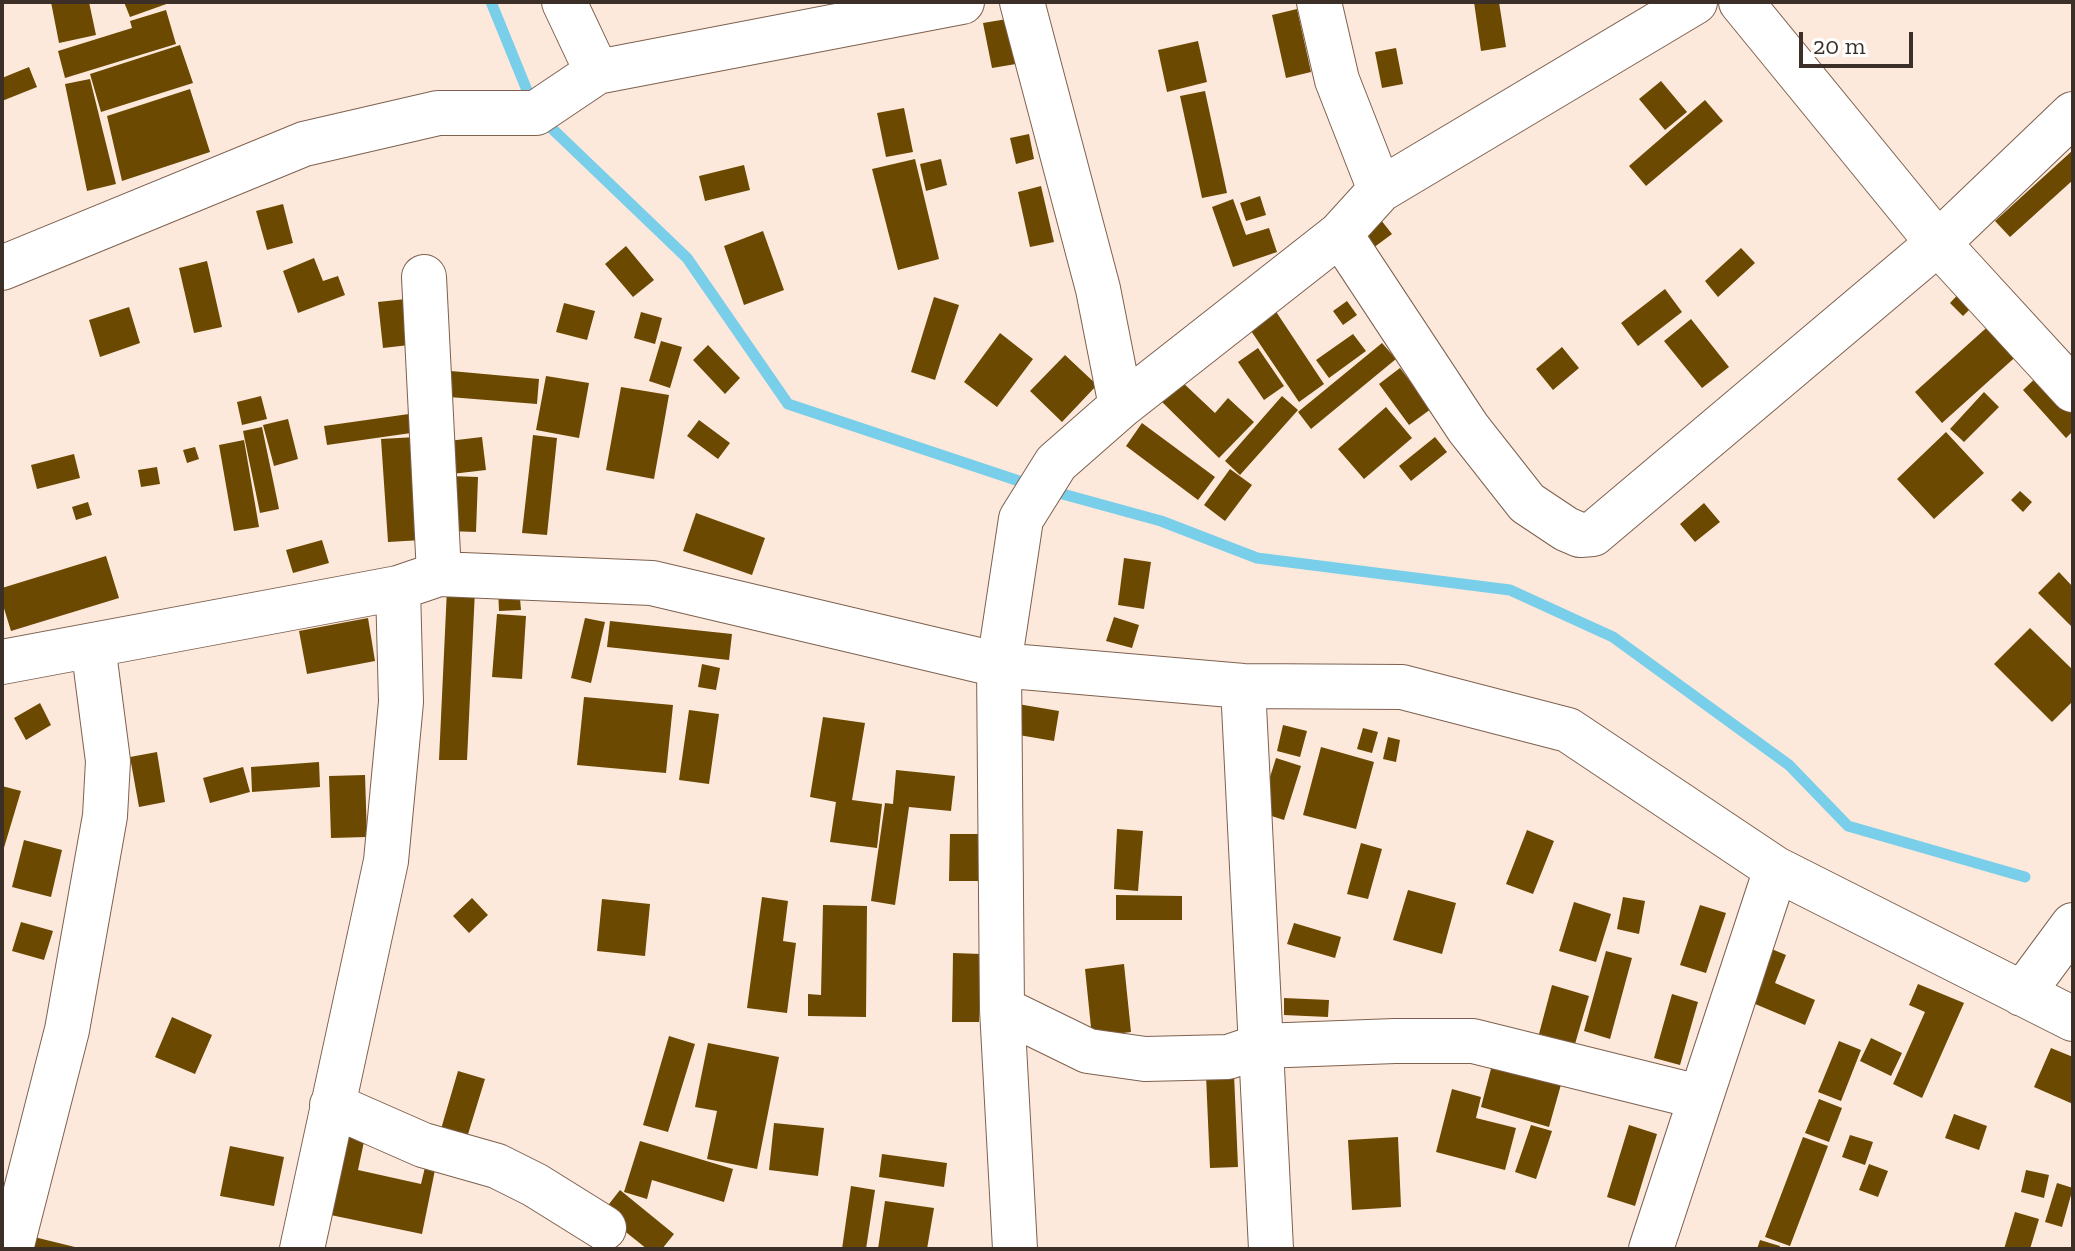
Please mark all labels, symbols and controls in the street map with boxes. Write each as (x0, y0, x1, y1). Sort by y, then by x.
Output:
scale bar (1803, 16, 1917, 66)
text: 20 m (1813, 31, 1865, 60)

